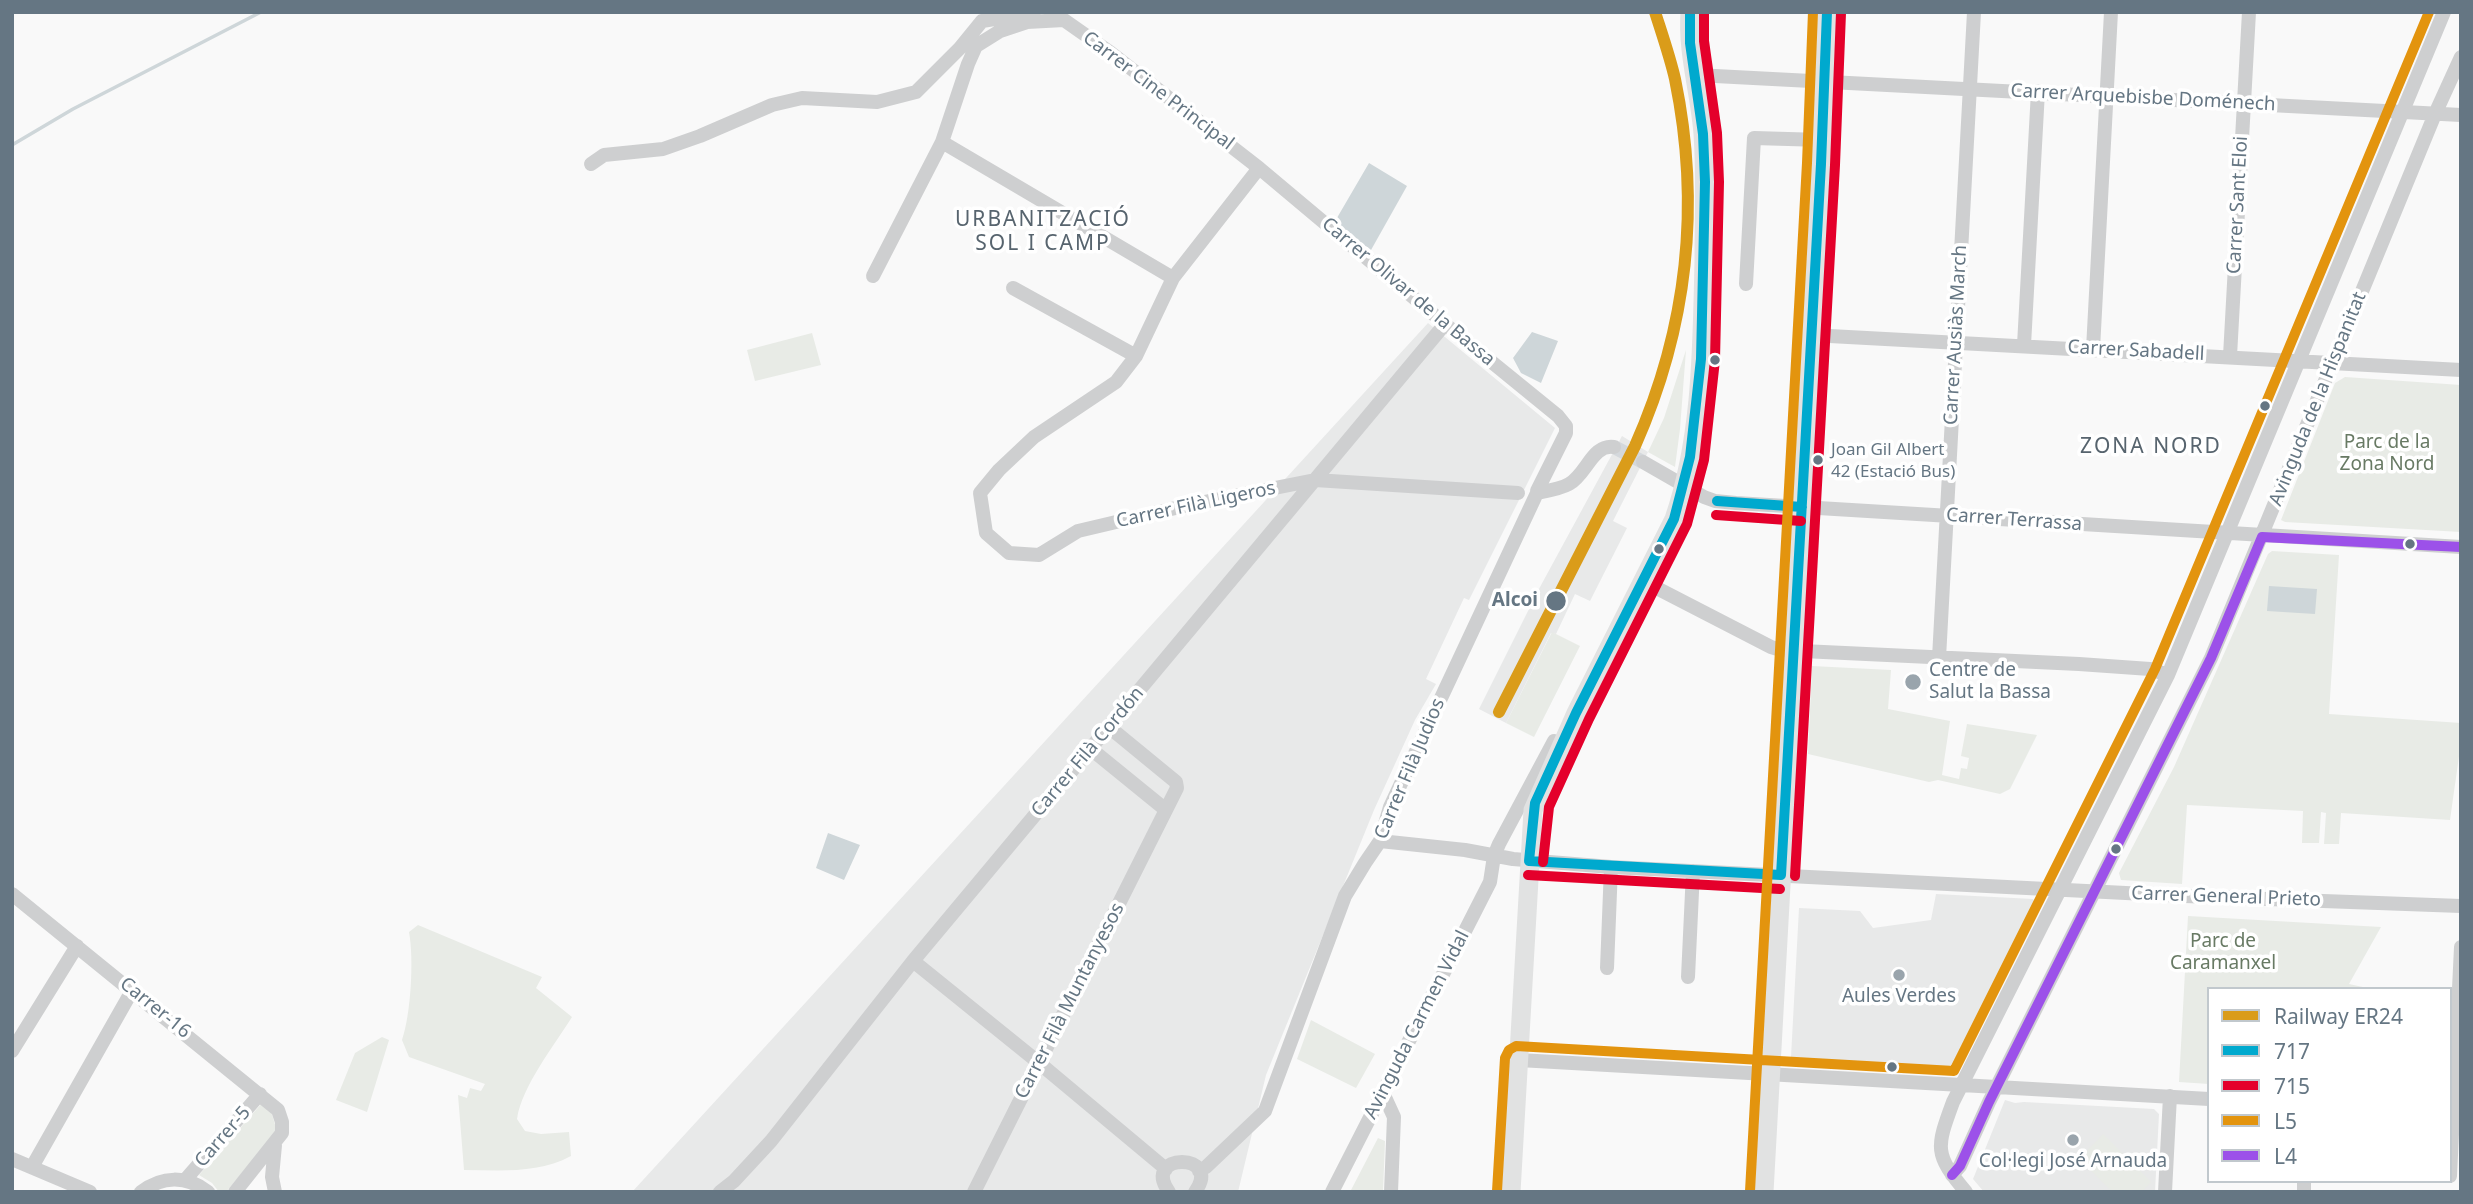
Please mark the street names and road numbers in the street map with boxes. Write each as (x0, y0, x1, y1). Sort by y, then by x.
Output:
street label: Carrer Cine Principal (1078, 27, 1238, 155)
street label: Carrer Arquebisbe Doménech (2010, 80, 2276, 116)
street label: Carrer Sant Eloi (2223, 136, 2253, 274)
street label: Carrer Olivar de la Bassa (1317, 213, 1499, 371)
street label: Carrer Ausiàs March (1940, 244, 1972, 426)
street label: Avinguda de la Hispanitat (2265, 289, 2371, 509)
street label: Carrer Sabadell (2067, 336, 2205, 366)
street label: Carrer Filà Ligeros (1114, 477, 1278, 533)
street label: Carrer Terrassa (1945, 504, 2083, 536)
street label: Carrer Filà Cordón (1027, 682, 1149, 822)
street label: Carrer Filà Judios (1370, 695, 1450, 843)
street label: Carrer General Prieto (2131, 882, 2321, 912)
street label: Carrer Filà Muntanyesos (1011, 899, 1129, 1103)
street label: Avinguda Carmen Vidal (1360, 927, 1474, 1123)
street label: Carrer-16 (115, 973, 195, 1043)
street label: Carrer-5 (190, 1102, 256, 1172)

